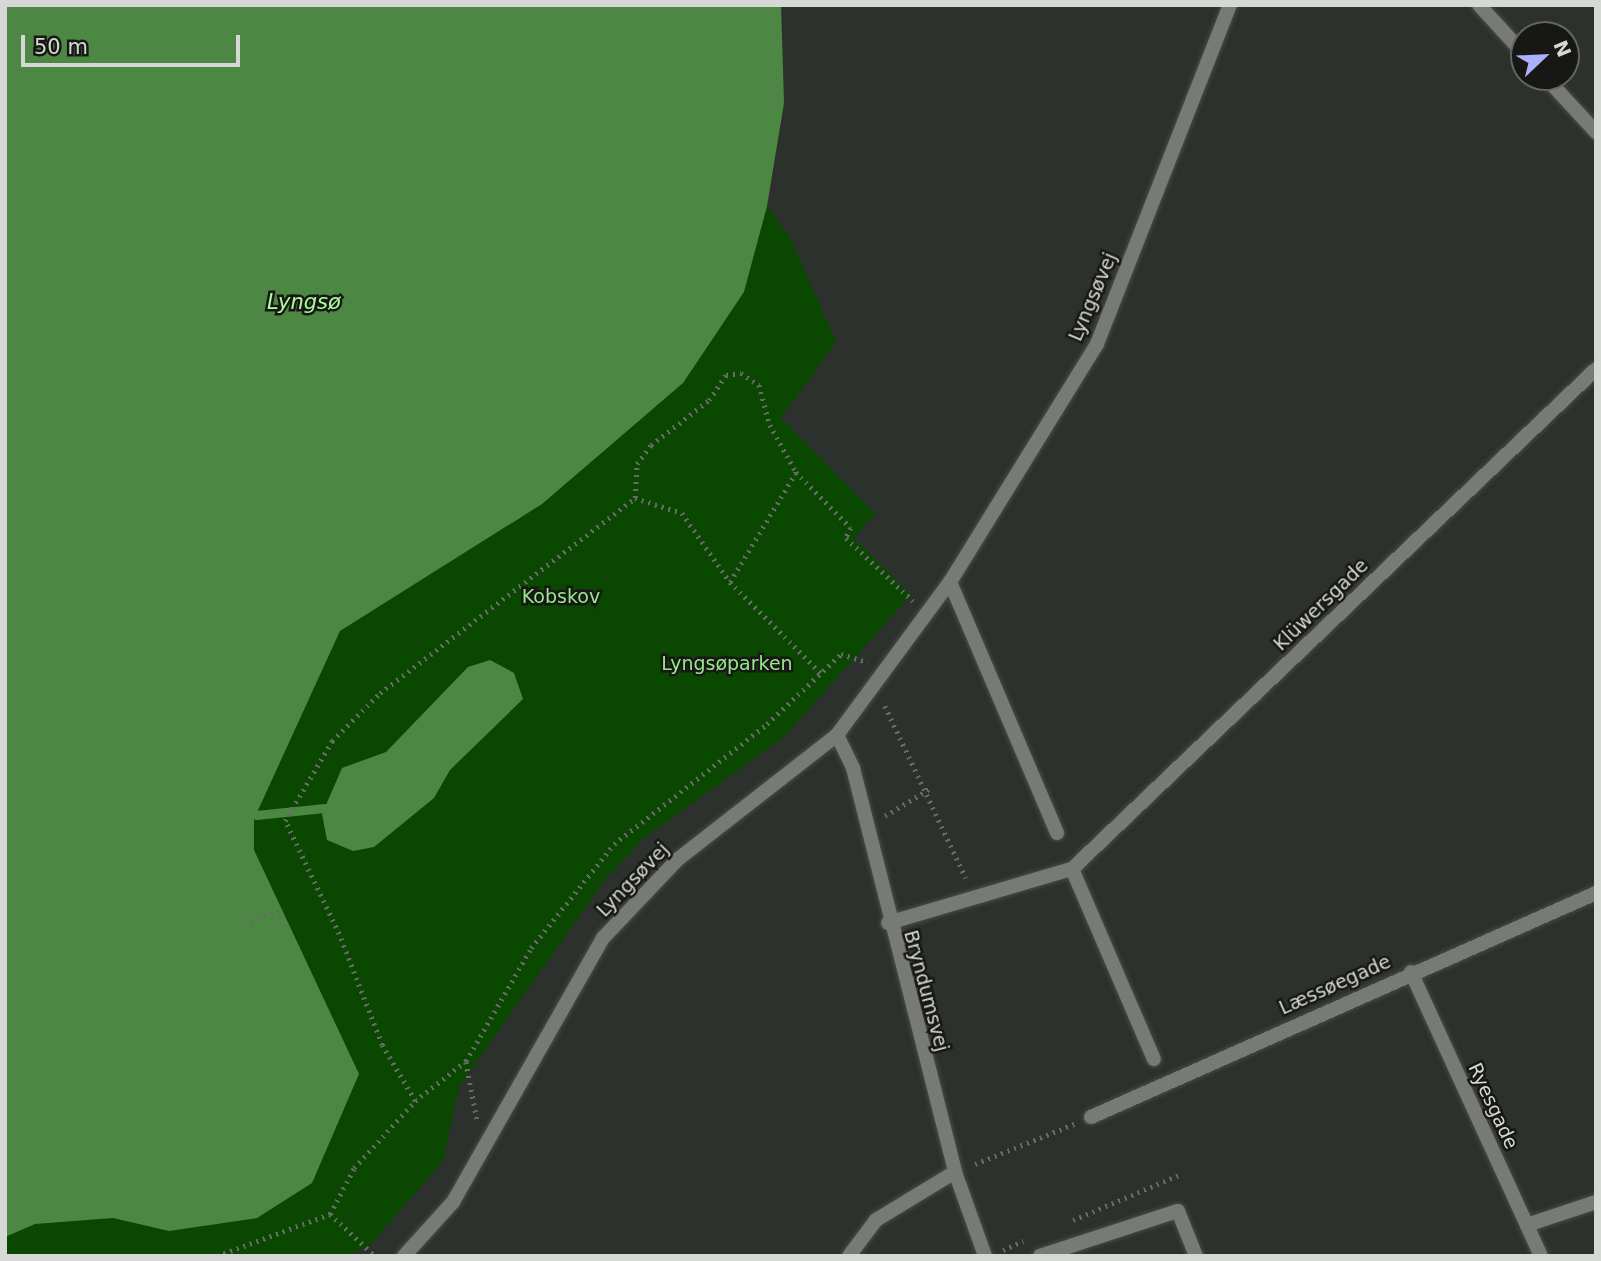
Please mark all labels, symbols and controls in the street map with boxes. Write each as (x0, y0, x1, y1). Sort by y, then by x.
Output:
scale bar (24, 21, 243, 65)
north arrow (1510, 21, 1580, 91)
text: 50 m (34, 35, 88, 59)
text: N (1549, 37, 1576, 60)
street label: Lyngsøvej (1064, 249, 1122, 345)
water label: Lyngsø (267, 289, 341, 315)
street label: Klüwersgade (1269, 554, 1373, 656)
park label: Kobskov (522, 586, 600, 608)
park label: Lyngsøparken (661, 653, 793, 675)
street label: Lyngsøvej (592, 838, 674, 922)
street label: Bryndumsvej (899, 928, 953, 1054)
street label: Læssøegade (1276, 950, 1394, 1020)
street label: Ryesgade (1463, 1059, 1523, 1153)

